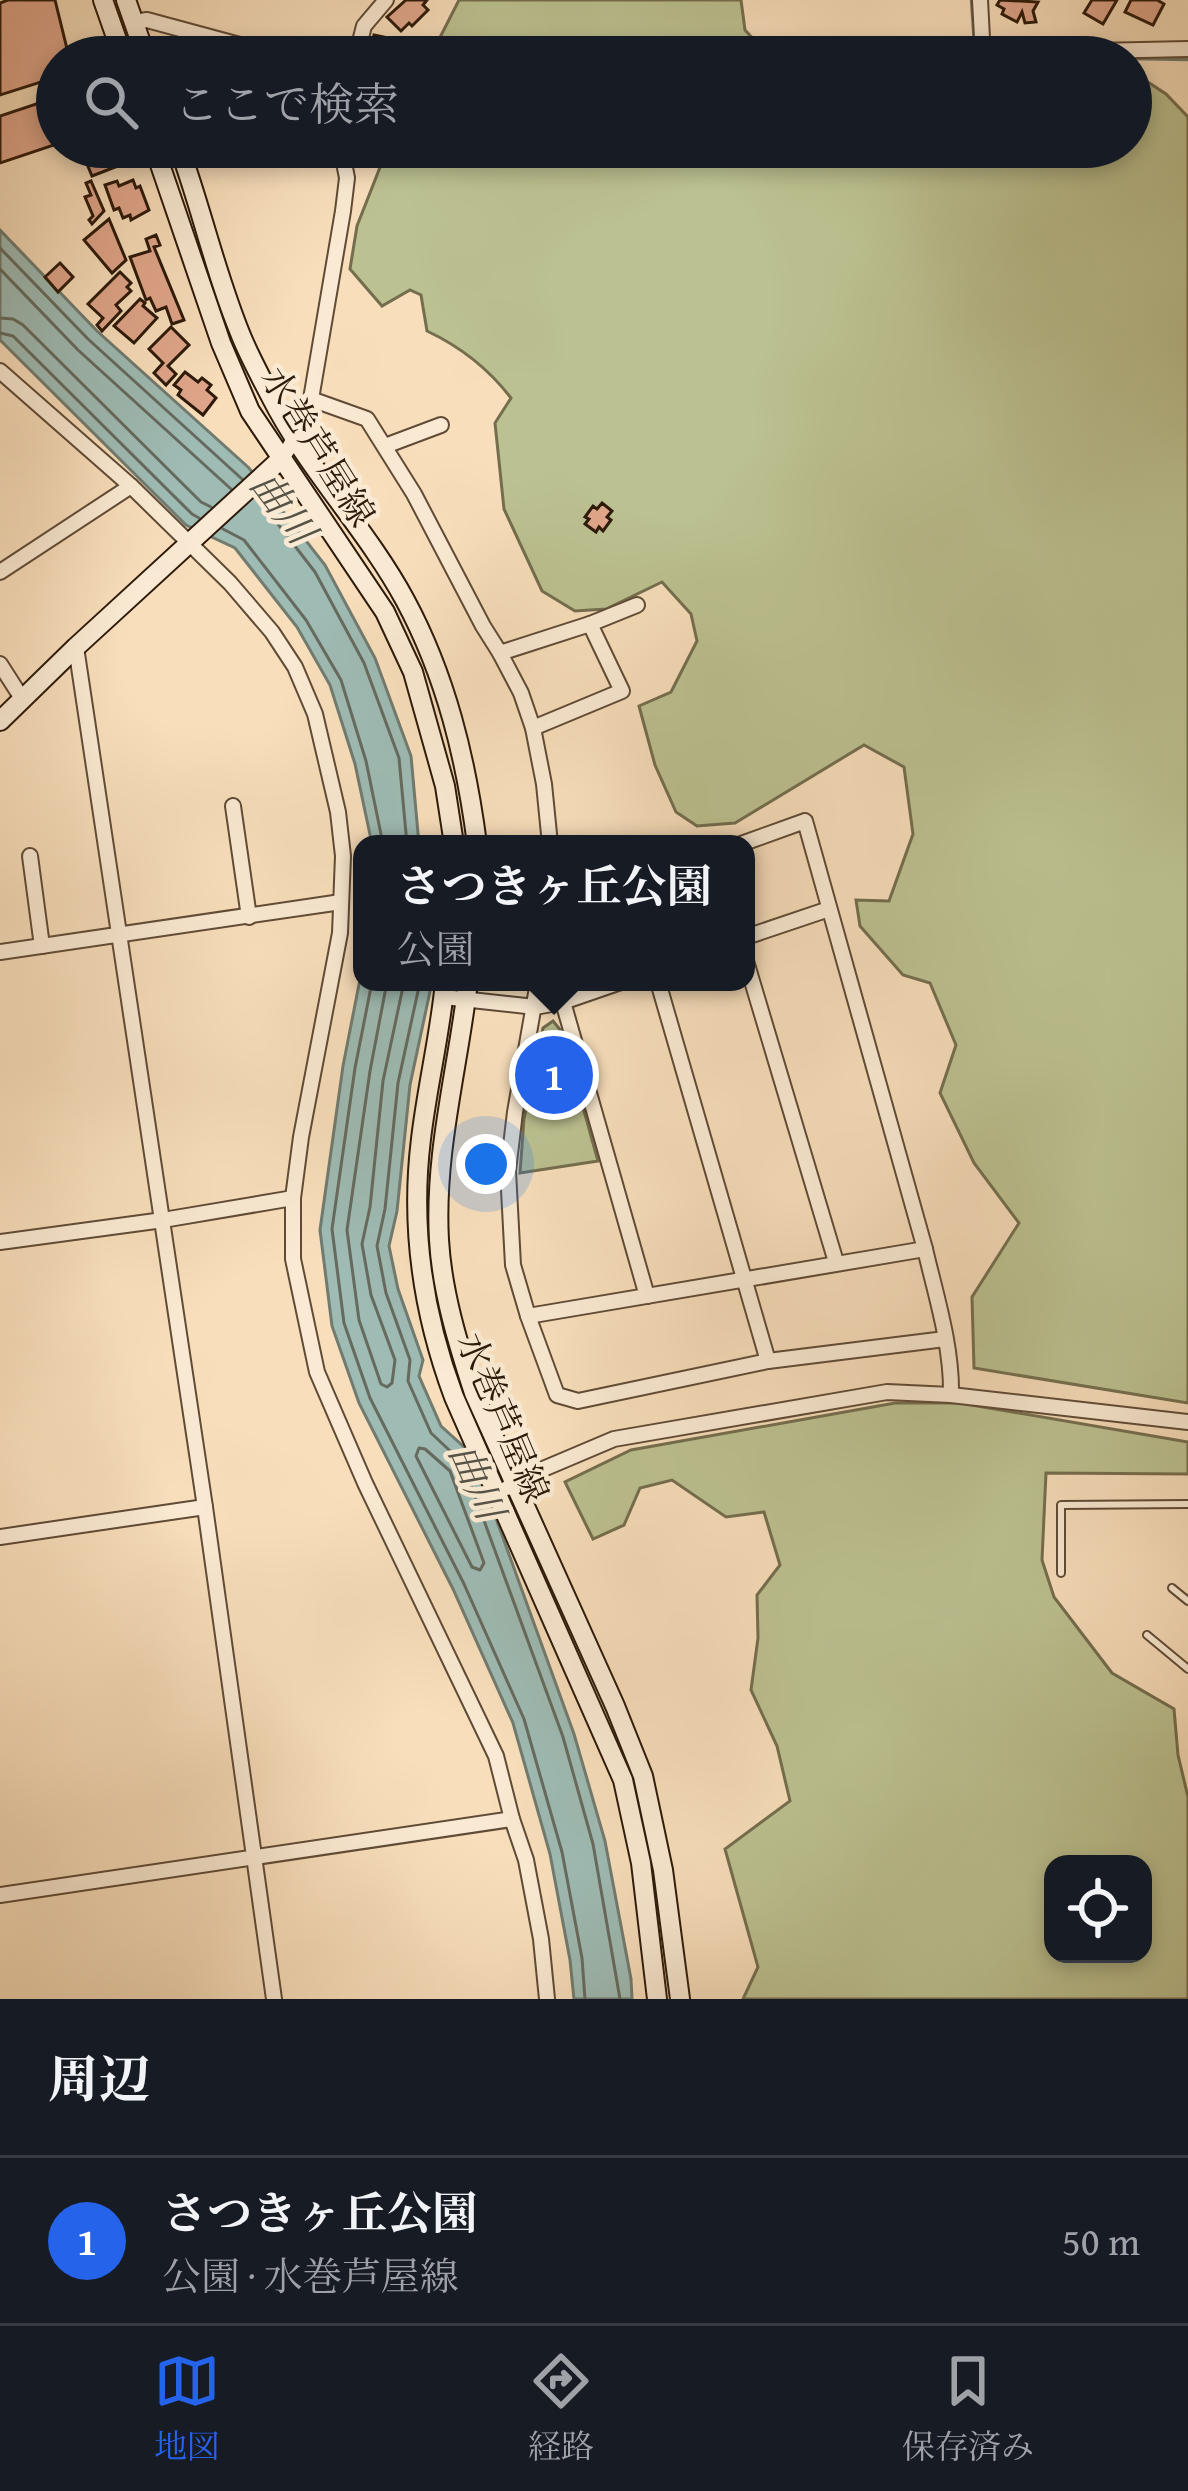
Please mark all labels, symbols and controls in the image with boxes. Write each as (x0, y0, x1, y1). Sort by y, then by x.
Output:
search box (36, 36, 1152, 168)
icon: search (78, 69, 144, 135)
text: ここで検索 (174, 71, 399, 136)
street label: 水巻芦屋線 (249, 356, 389, 536)
water label: 曲川 (238, 459, 333, 558)
popup (353, 835, 755, 991)
text: さつきヶ丘公園 (396, 853, 712, 918)
text: 公園 (396, 920, 475, 977)
pin: 1 (515, 1030, 593, 1120)
your location (456, 1134, 516, 1194)
street label: 水巻芦屋線 (444, 1324, 564, 1510)
water label: 曲川 (436, 1434, 522, 1532)
map controls (1044, 1855, 1152, 1963)
button: locate (1044, 1855, 1152, 1963)
text: 周辺 (48, 2041, 150, 2116)
text: さつきヶ丘公園 (162, 2180, 477, 2245)
text: 1 (77, 2212, 97, 2269)
text: 50 m (1062, 2212, 1140, 2269)
text: 公園 · 水巻芦屋線 (162, 2247, 459, 2304)
tab: 地図 (154, 2348, 220, 2470)
tab: 経路 (528, 2348, 594, 2470)
tab: 保存済み (902, 2348, 1034, 2470)

